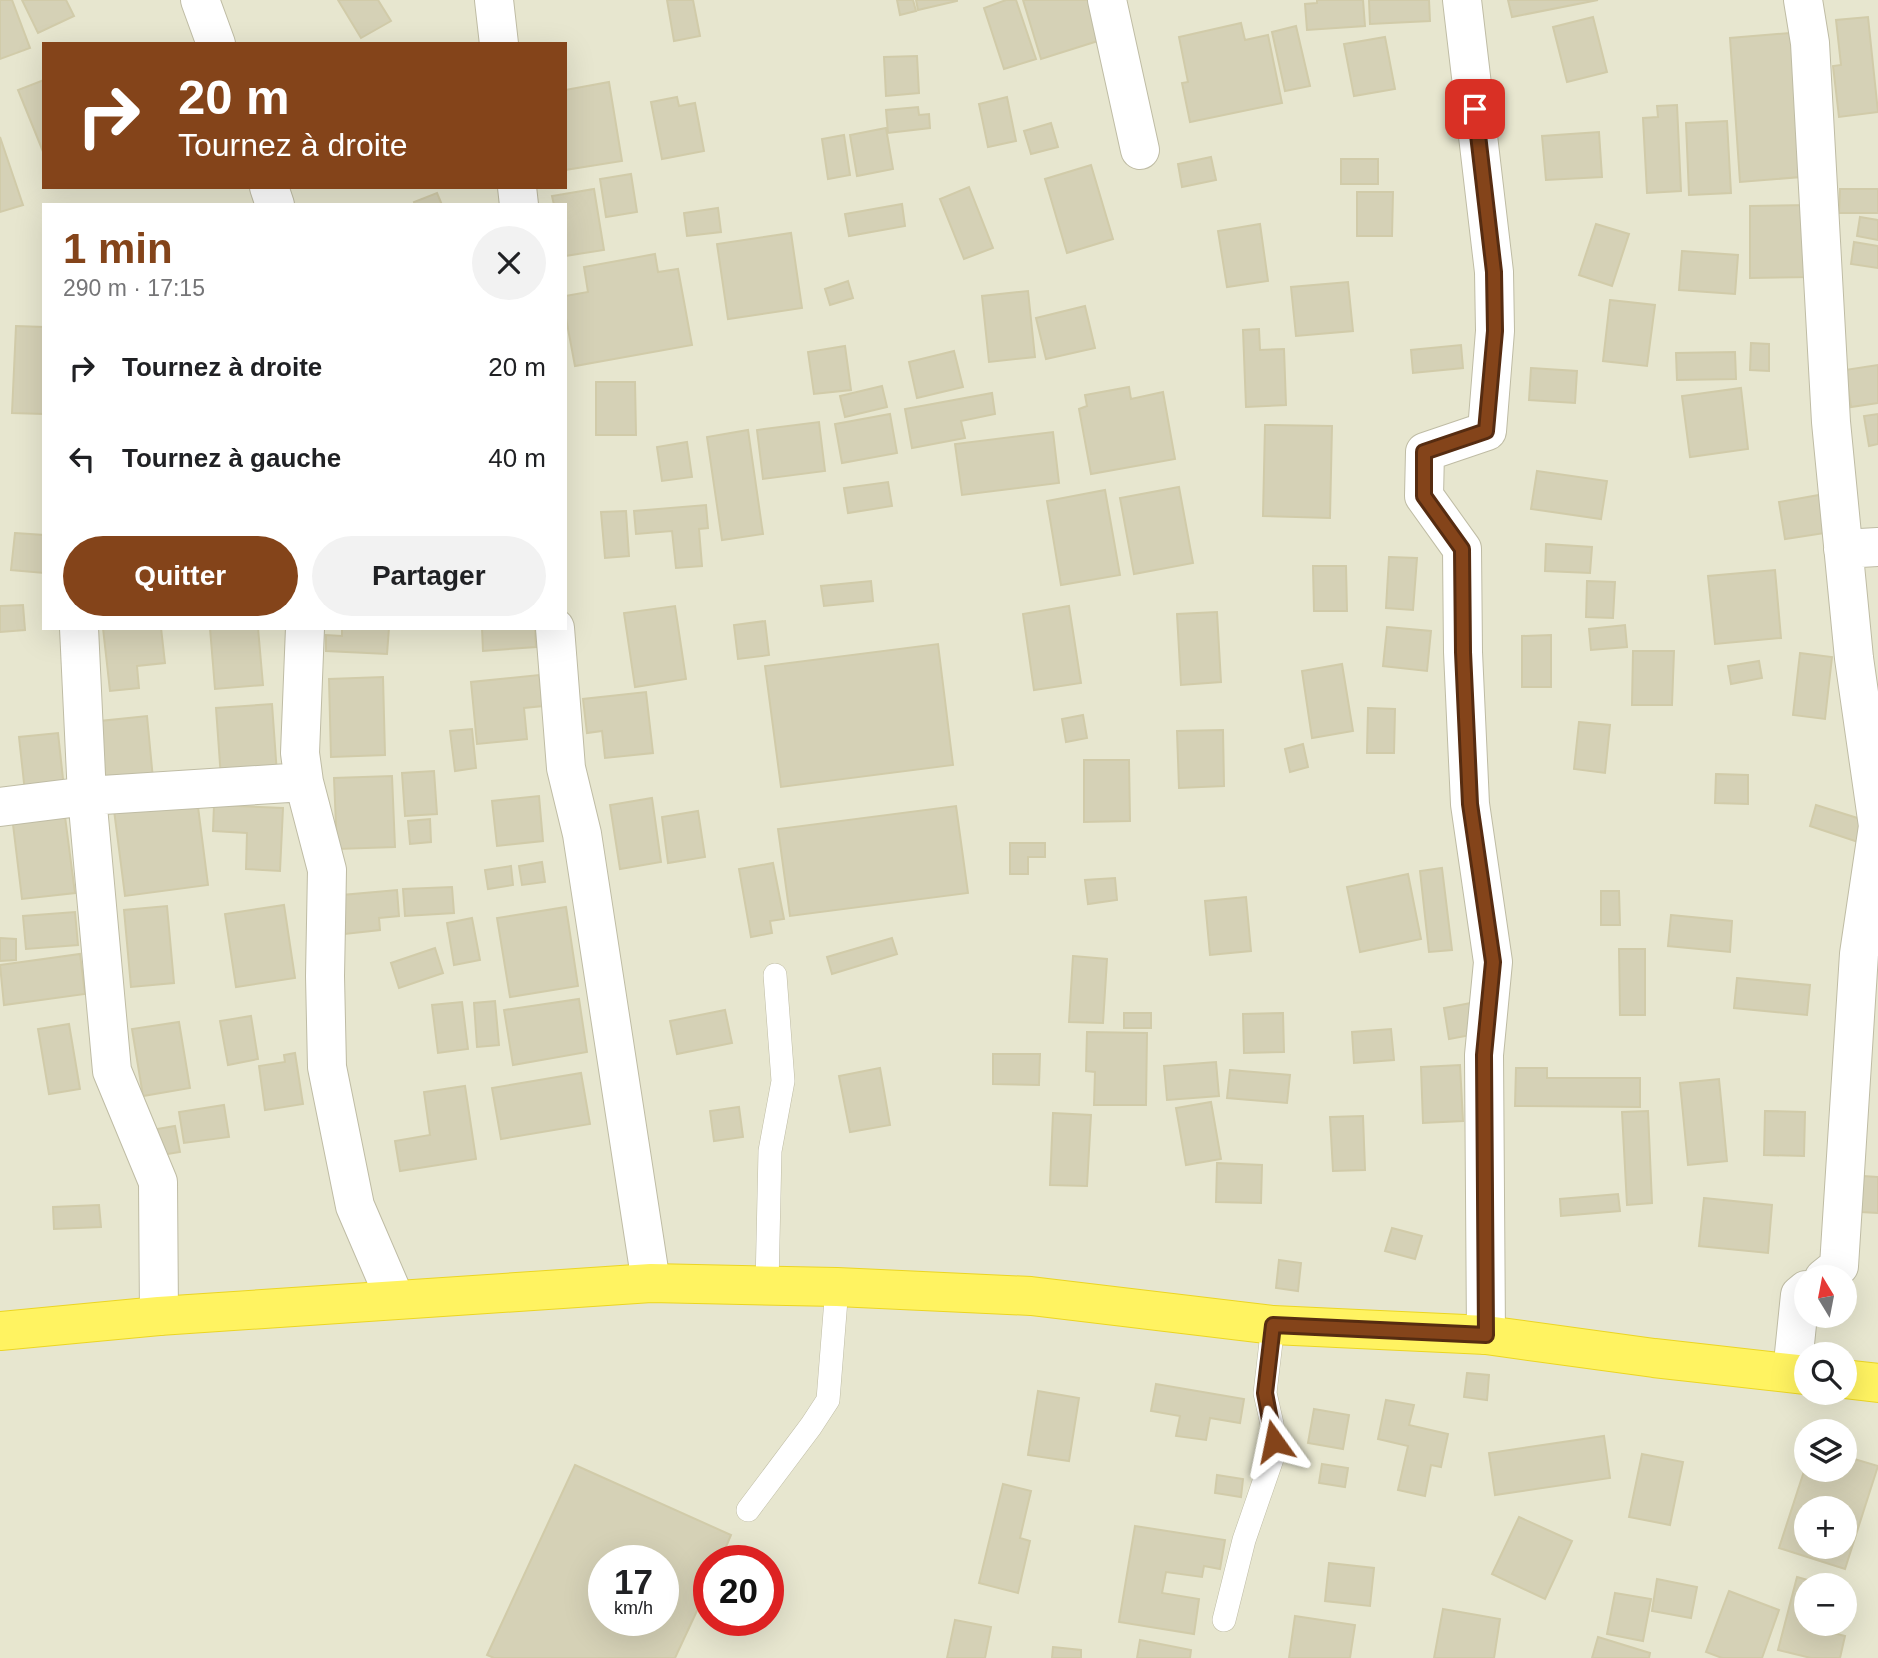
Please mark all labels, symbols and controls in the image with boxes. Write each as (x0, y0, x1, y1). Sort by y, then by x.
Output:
icon: right (63, 70, 154, 161)
text: 20 m (178, 70, 290, 124)
pin (1445, 79, 1505, 139)
icon: arrive (1456, 90, 1494, 128)
text: Tournez à droite (178, 127, 407, 163)
text: 1 min (63, 225, 173, 272)
button: close (472, 226, 546, 300)
text: 290 m · 17:15 (63, 275, 205, 301)
icon: right (63, 349, 101, 387)
text: Tournez à droite (122, 352, 322, 382)
text: 20 m (488, 352, 546, 382)
icon: left (63, 440, 101, 478)
text: Tournez à gauche (122, 443, 341, 473)
text: 40 m (488, 443, 546, 473)
button: Quitter (63, 536, 298, 616)
button: Partager (312, 536, 546, 616)
north arrow (1794, 1265, 1857, 1328)
map controls (1794, 1265, 1857, 1636)
button: search (1794, 1342, 1857, 1405)
position arrow (1237, 1404, 1311, 1478)
button: layers (1794, 1419, 1857, 1482)
button: + (1794, 1496, 1857, 1559)
speed limit sign: 20 (693, 1545, 784, 1636)
text: 17 (614, 1562, 653, 1601)
button: − (1794, 1573, 1857, 1636)
text: km/h (614, 1598, 653, 1618)

